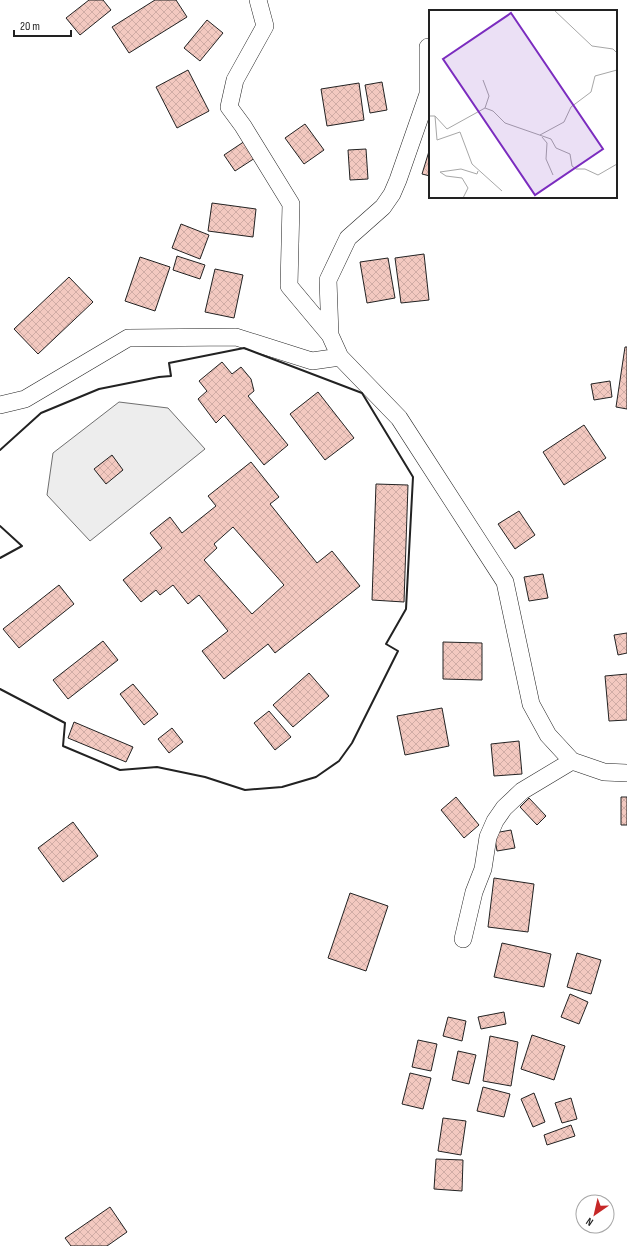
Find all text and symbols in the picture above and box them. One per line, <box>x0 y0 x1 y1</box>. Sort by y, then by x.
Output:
inset map <box>429 10 617 198</box>
scale bar <box>14 12 71 38</box>
text: 20 m <box>20 19 40 34</box>
north arrow <box>575 1194 615 1234</box>
text: N <box>584 1215 596 1229</box>

